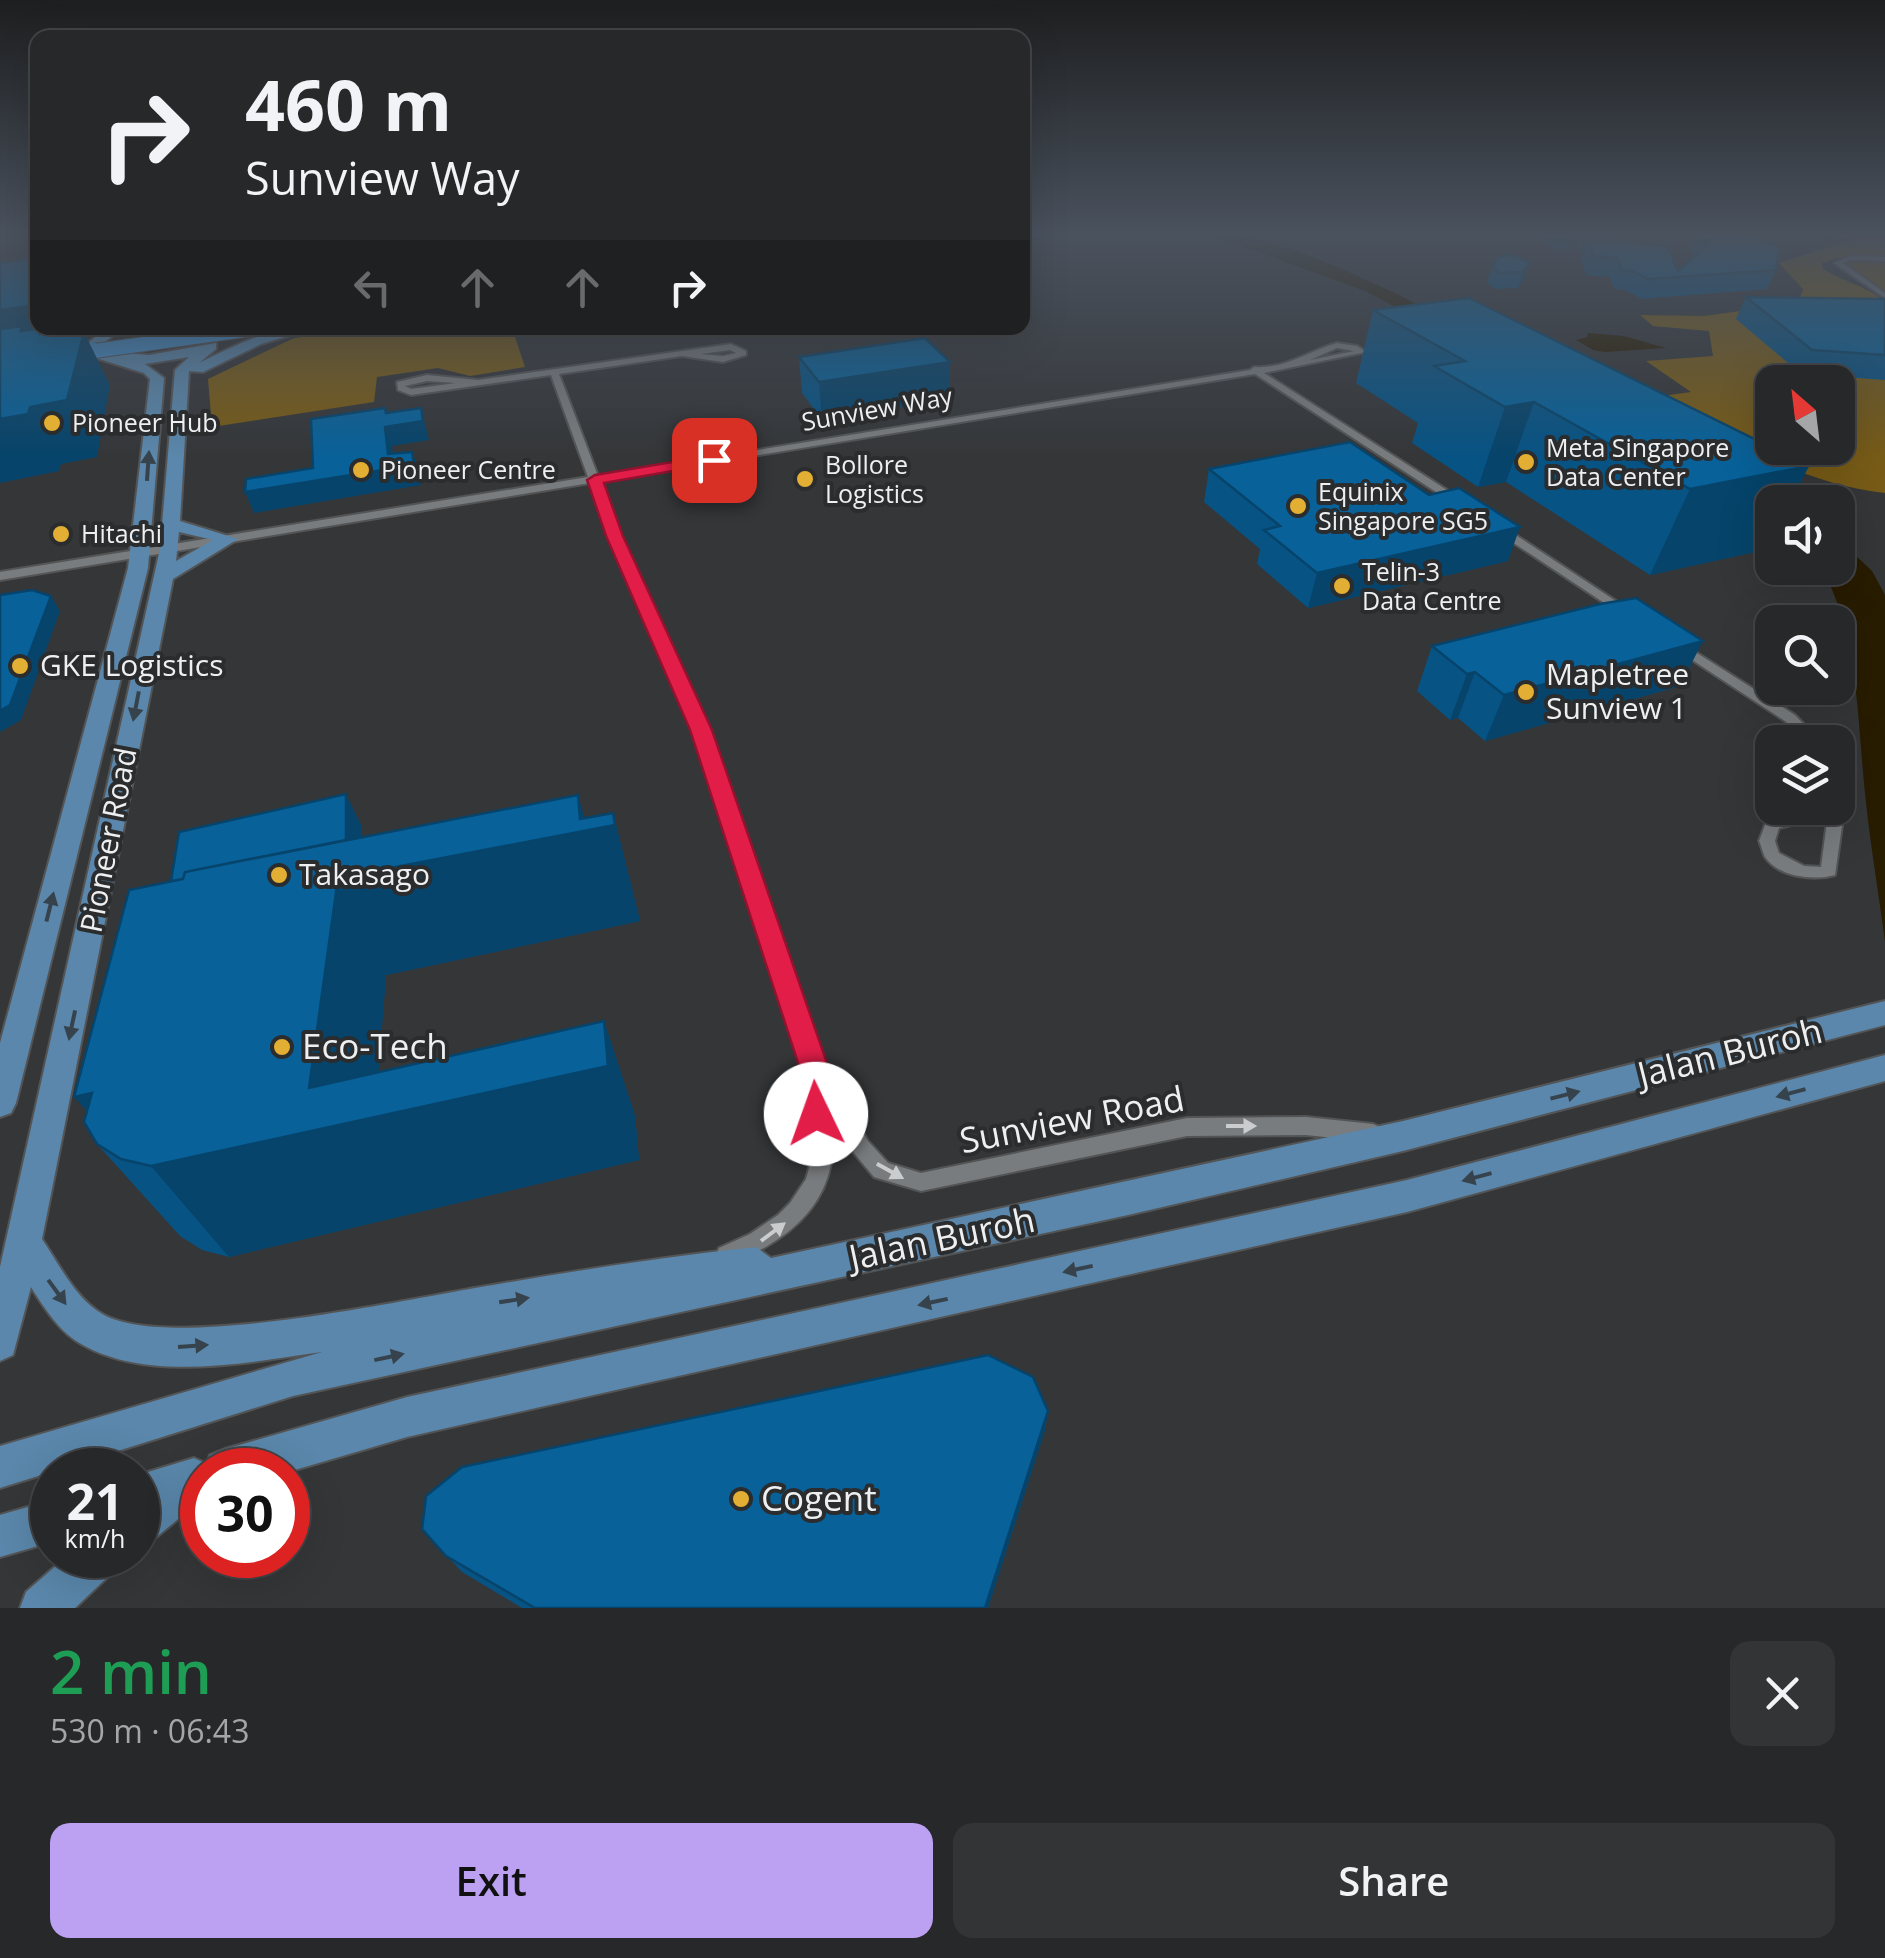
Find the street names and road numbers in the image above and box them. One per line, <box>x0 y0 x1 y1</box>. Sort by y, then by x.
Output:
street label: Sunview Way <box>799 378 955 438</box>
street label: Pioneer Road <box>70 744 146 936</box>
street label: Jalan Buroh <box>1630 1006 1827 1098</box>
street label: Sunview Road <box>955 1074 1188 1163</box>
street label: Jalan Buroh <box>842 1195 1039 1281</box>

